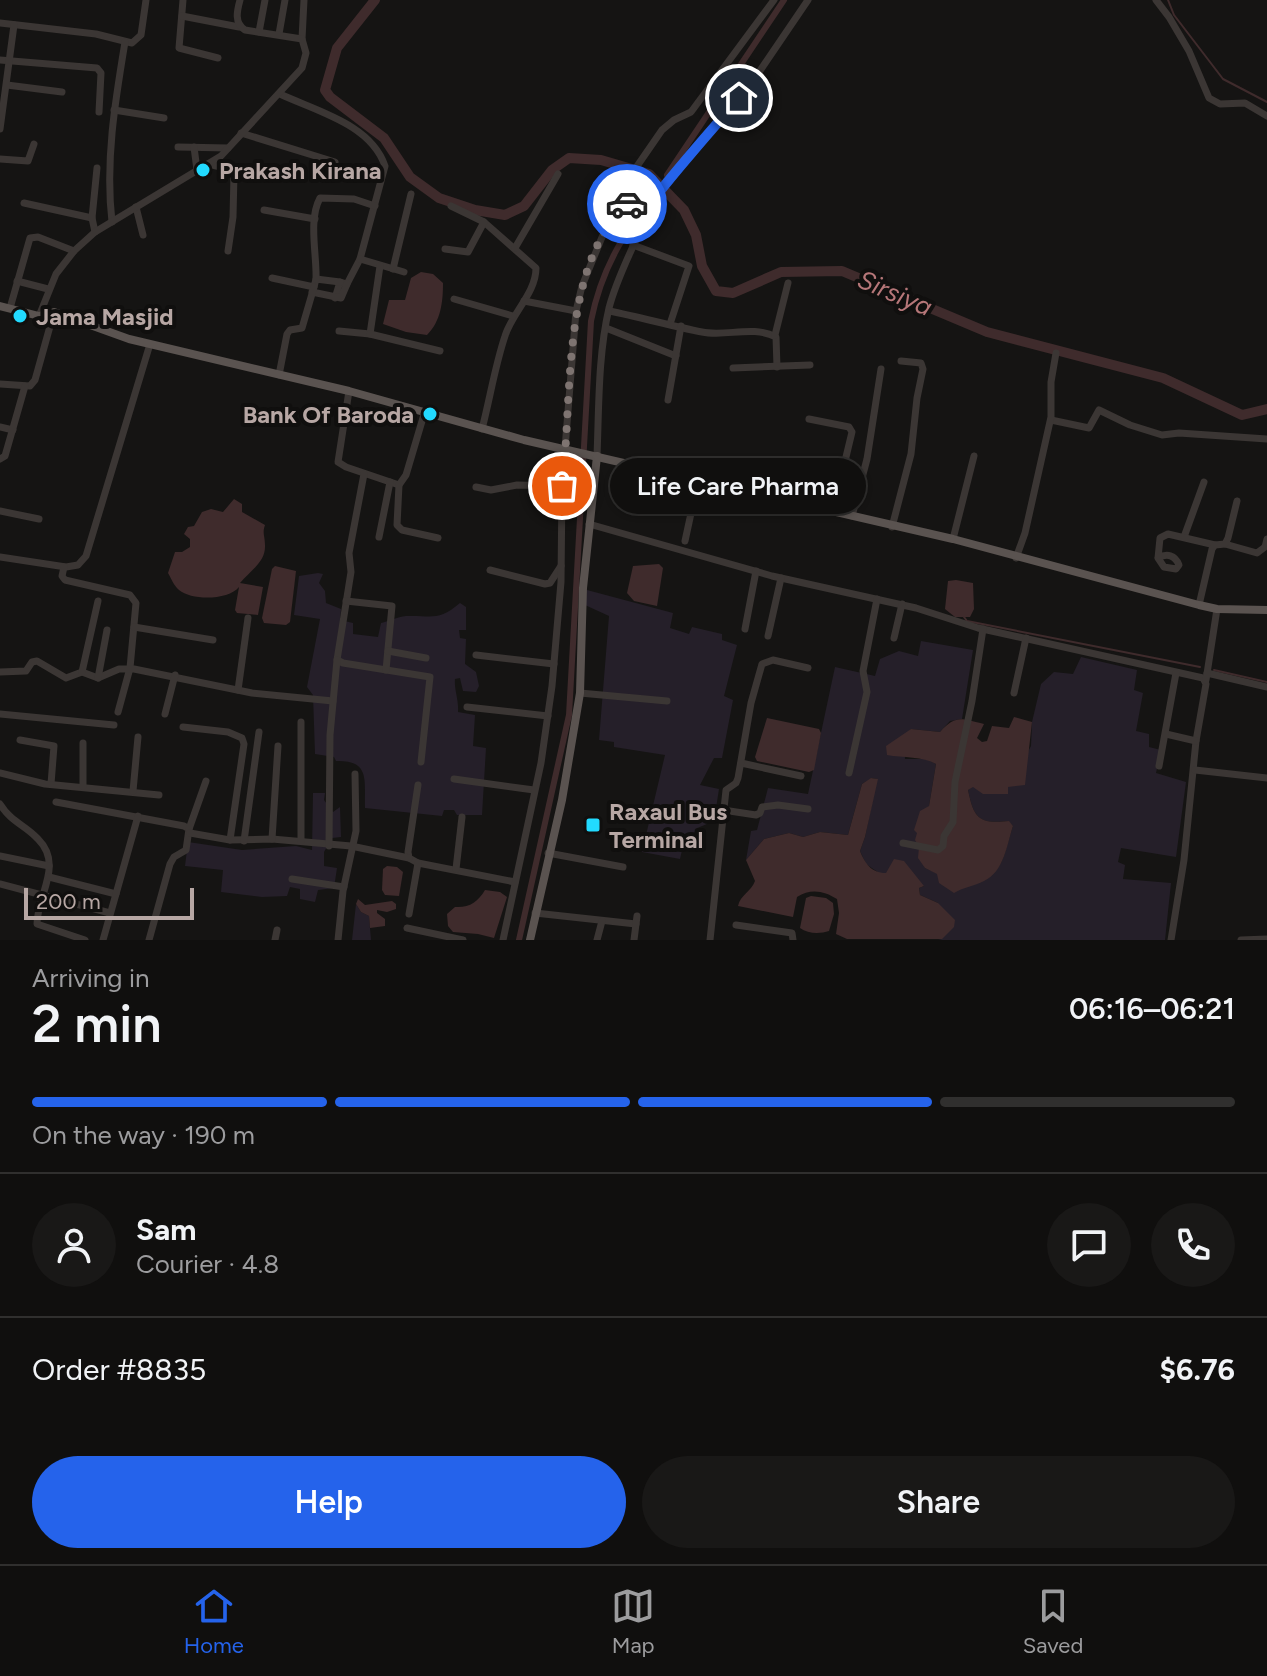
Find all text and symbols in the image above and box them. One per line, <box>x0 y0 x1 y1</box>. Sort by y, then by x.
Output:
pin <box>705 64 773 132</box>
icon: home <box>717 76 761 120</box>
place label: Prakash Kirana <box>219 156 382 185</box>
marker: Prakash Kirana <box>194 161 212 179</box>
courier <box>587 164 667 244</box>
icon: car <box>605 182 649 226</box>
water label: Sirsiya <box>853 263 937 323</box>
place label: Jama Masjid <box>36 302 174 331</box>
marker: Jama Masjid <box>11 307 29 325</box>
place label: Bank Of Baroda <box>243 400 414 429</box>
marker: Bank Of Baroda <box>421 405 439 423</box>
pin <box>528 452 596 520</box>
callout: Life Care Pharma <box>610 458 866 514</box>
icon: bag <box>540 464 584 508</box>
text: Life Care Pharma <box>637 470 839 502</box>
place label: Raxaul Bus Terminal <box>609 797 727 854</box>
marker: Raxaul Bus Terminal <box>584 816 602 834</box>
scale bar <box>24 884 194 920</box>
text: 200 m <box>36 888 101 915</box>
text: Arriving in <box>32 962 150 994</box>
text: 06:16–06:21 <box>1069 990 1235 1027</box>
text: 2 min <box>32 993 161 1055</box>
text: On the way · 190 m <box>32 1119 255 1151</box>
button: person <box>32 1203 116 1287</box>
button: chat <box>1047 1203 1131 1287</box>
button: phone <box>1151 1203 1235 1287</box>
text: Sam <box>136 1211 196 1248</box>
text: Courier · 4.8 <box>136 1248 279 1280</box>
text: Order #8835 <box>32 1351 206 1388</box>
text: $6.76 <box>1159 1351 1235 1388</box>
button: Help <box>32 1456 626 1548</box>
button: Share <box>642 1456 1235 1548</box>
tab: Home <box>184 1584 244 1659</box>
tab: Map <box>611 1584 655 1659</box>
tab: Saved <box>1023 1584 1083 1659</box>

